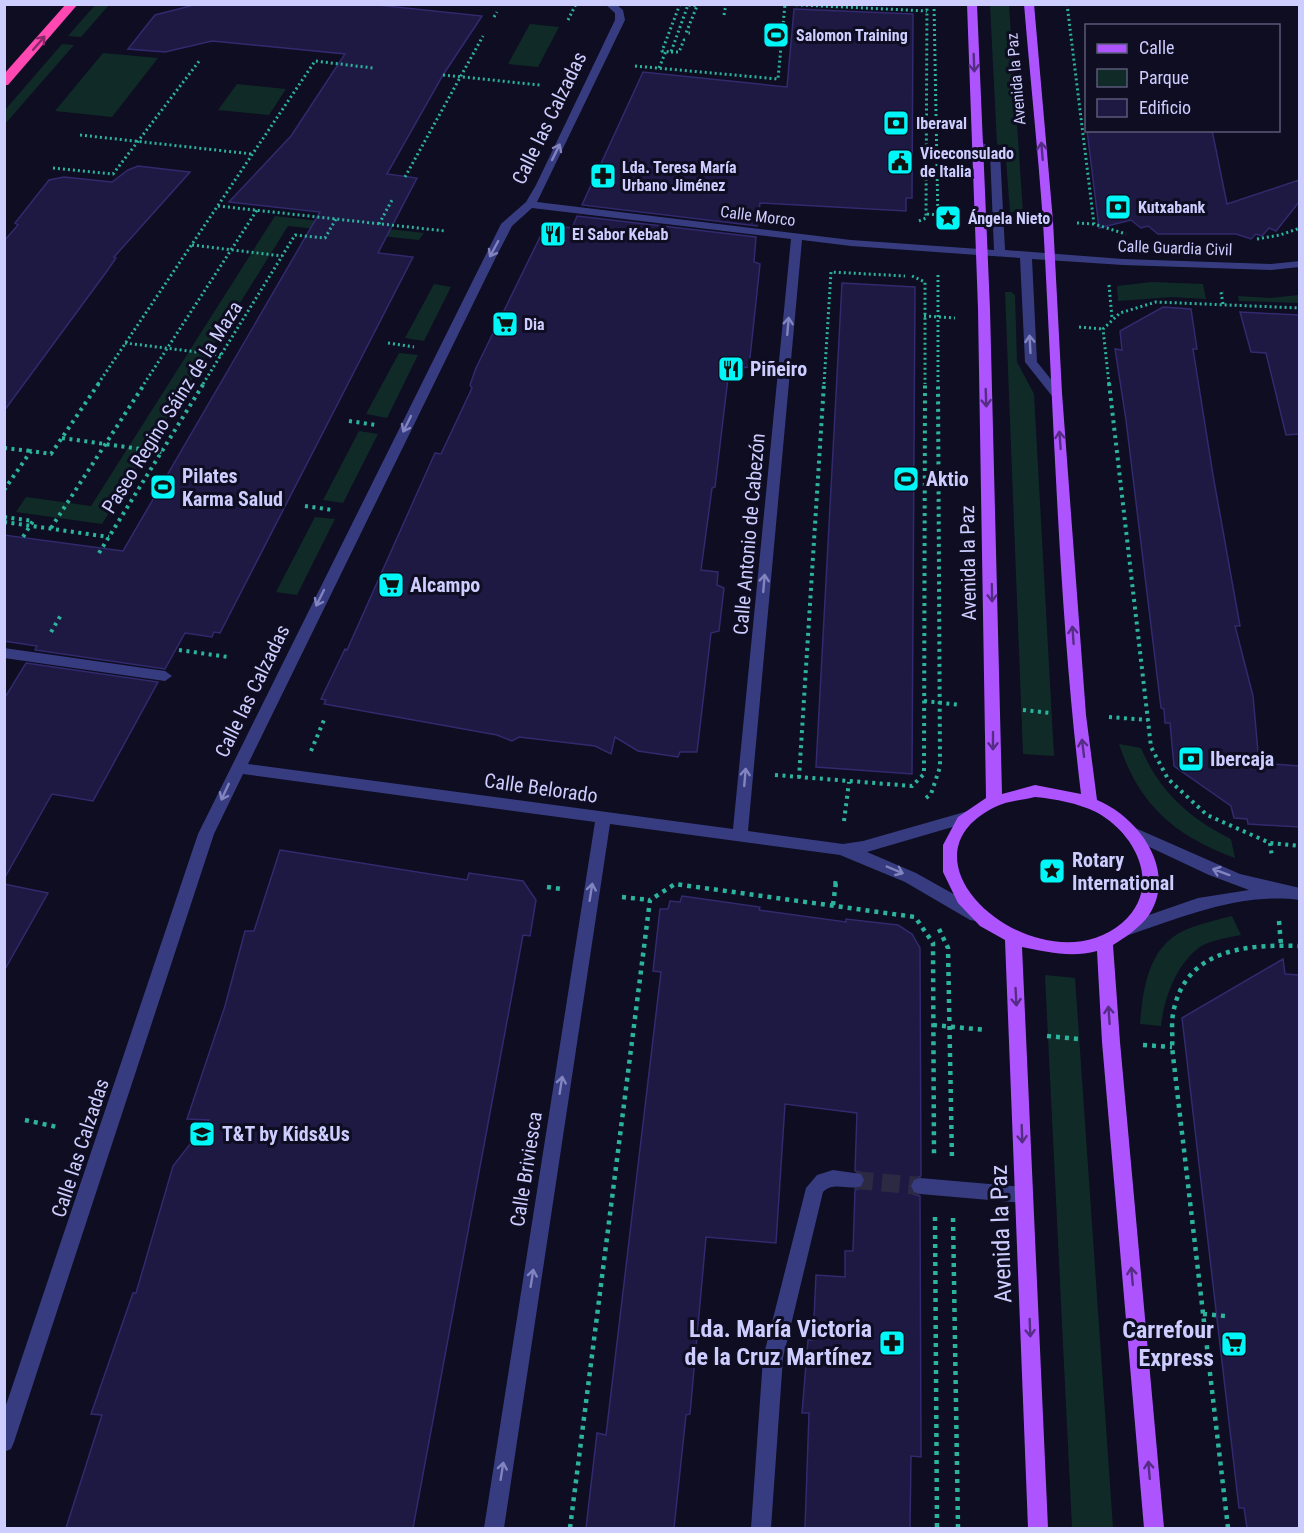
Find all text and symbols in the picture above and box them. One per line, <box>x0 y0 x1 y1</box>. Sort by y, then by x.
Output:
sports icon: Salomon Training <box>761 20 791 50</box>
legend <box>1085 24 1280 132</box>
place label: Salomon Training <box>796 26 908 45</box>
street label: Avenida la Paz <box>1003 32 1029 126</box>
one-way arrow <box>32 36 46 51</box>
text: Calle <box>1139 37 1175 58</box>
street label: Calle las Calzadas <box>507 48 591 188</box>
one-way arrow <box>968 52 979 72</box>
text: Parque <box>1139 67 1189 88</box>
text: Edificio <box>1139 97 1191 118</box>
bank icon: Iberaval <box>881 108 911 138</box>
place label: Iberaval <box>916 114 967 133</box>
one-way arrow <box>1036 142 1047 162</box>
one-way arrow <box>551 144 563 162</box>
place label: Viceconsulado de Italia <box>920 144 1014 181</box>
public building icon: Viceconsulado de Italia <box>885 147 915 177</box>
place label: Lda. Teresa María Urbano Jiménez <box>622 158 737 195</box>
pharmacy icon: Lda. Teresa María Urbano Jiménez <box>588 161 618 191</box>
bank icon: Kutxabank <box>1103 192 1133 222</box>
place label: Kutxabank <box>1138 198 1206 217</box>
street label: Calle Morco <box>719 202 797 230</box>
place icon: Ángela Nieto <box>933 203 963 233</box>
place label: Ángela Nieto <box>968 209 1050 228</box>
restaurant icon: El Sabor Kebab <box>538 219 568 249</box>
place label: El Sabor Kebab <box>572 225 668 244</box>
street label: Calle Guardia Civil <box>1117 237 1233 259</box>
one-way arrow <box>488 240 499 258</box>
street label: Paseo Regino Sáinz de la Maza <box>97 296 247 518</box>
supermarket icon: Dia <box>490 309 520 339</box>
place label: Dia <box>524 315 545 334</box>
one-way arrow <box>783 317 794 336</box>
one-way arrow <box>1025 334 1036 354</box>
restaurant icon: Piñeiro <box>716 354 746 384</box>
place label: Piñeiro <box>750 357 807 381</box>
one-way arrow <box>980 387 992 407</box>
one-way arrow <box>401 414 413 432</box>
one-way arrow <box>1054 431 1065 451</box>
street label: Calle Antonio de Cabezón <box>728 432 770 636</box>
place label: Pilates Karma Salud <box>182 464 283 511</box>
sports icon: Aktio <box>891 464 921 494</box>
place label: Aktio <box>926 467 969 491</box>
sports icon: Pilates Karma Salud <box>148 472 178 502</box>
street label: Avenida la Paz <box>955 505 981 621</box>
supermarket icon: Alcampo <box>376 570 406 600</box>
place label: Alcampo <box>410 573 480 597</box>
one-way arrow <box>759 573 770 593</box>
one-way arrow <box>986 582 997 602</box>
one-way arrow <box>314 589 326 607</box>
street label: Calle las Calzadas <box>210 621 294 761</box>
one-way arrow <box>1068 625 1079 645</box>
one-way arrow <box>987 730 999 750</box>
one-way arrow <box>1078 739 1089 758</box>
bank icon: Ibercaja <box>1176 744 1206 774</box>
place label: Ibercaja <box>1210 747 1274 771</box>
street label: Calle Belorado <box>483 768 599 808</box>
one-way arrow <box>740 768 751 787</box>
one-way arrow <box>219 783 231 801</box>
place label: Rotary International <box>1072 848 1174 895</box>
place icon: Rotary International <box>1037 856 1067 886</box>
one-way arrow <box>885 864 903 876</box>
one-way arrow <box>1212 866 1231 877</box>
one-way arrow <box>585 883 596 903</box>
one-way arrow <box>1011 986 1022 1006</box>
one-way arrow <box>1103 1006 1114 1026</box>
street label: Calle las Calzadas <box>46 1076 114 1220</box>
one-way arrow <box>556 1076 567 1096</box>
street label: Calle Briviesca <box>505 1110 547 1228</box>
school or university icon: T&T by Kids&Us <box>187 1119 217 1149</box>
place label: T&T by Kids&Us <box>222 1122 350 1146</box>
one-way arrow <box>1016 1123 1027 1143</box>
street label: Avenida la Paz <box>985 1164 1017 1304</box>
one-way arrow <box>1126 1267 1137 1286</box>
one-way arrow <box>526 1269 537 1288</box>
place label: Lda. María Victoria de la Cruz Martínez <box>685 1315 872 1371</box>
place label: Carrefour Express <box>1122 1316 1214 1372</box>
one-way arrow <box>1024 1318 1036 1338</box>
pharmacy icon: Lda. María Victoria de la Cruz Martínez <box>877 1328 907 1358</box>
supermarket icon: Carrefour Express <box>1219 1329 1249 1359</box>
one-way arrow <box>497 1461 508 1481</box>
one-way arrow <box>1143 1461 1154 1481</box>

